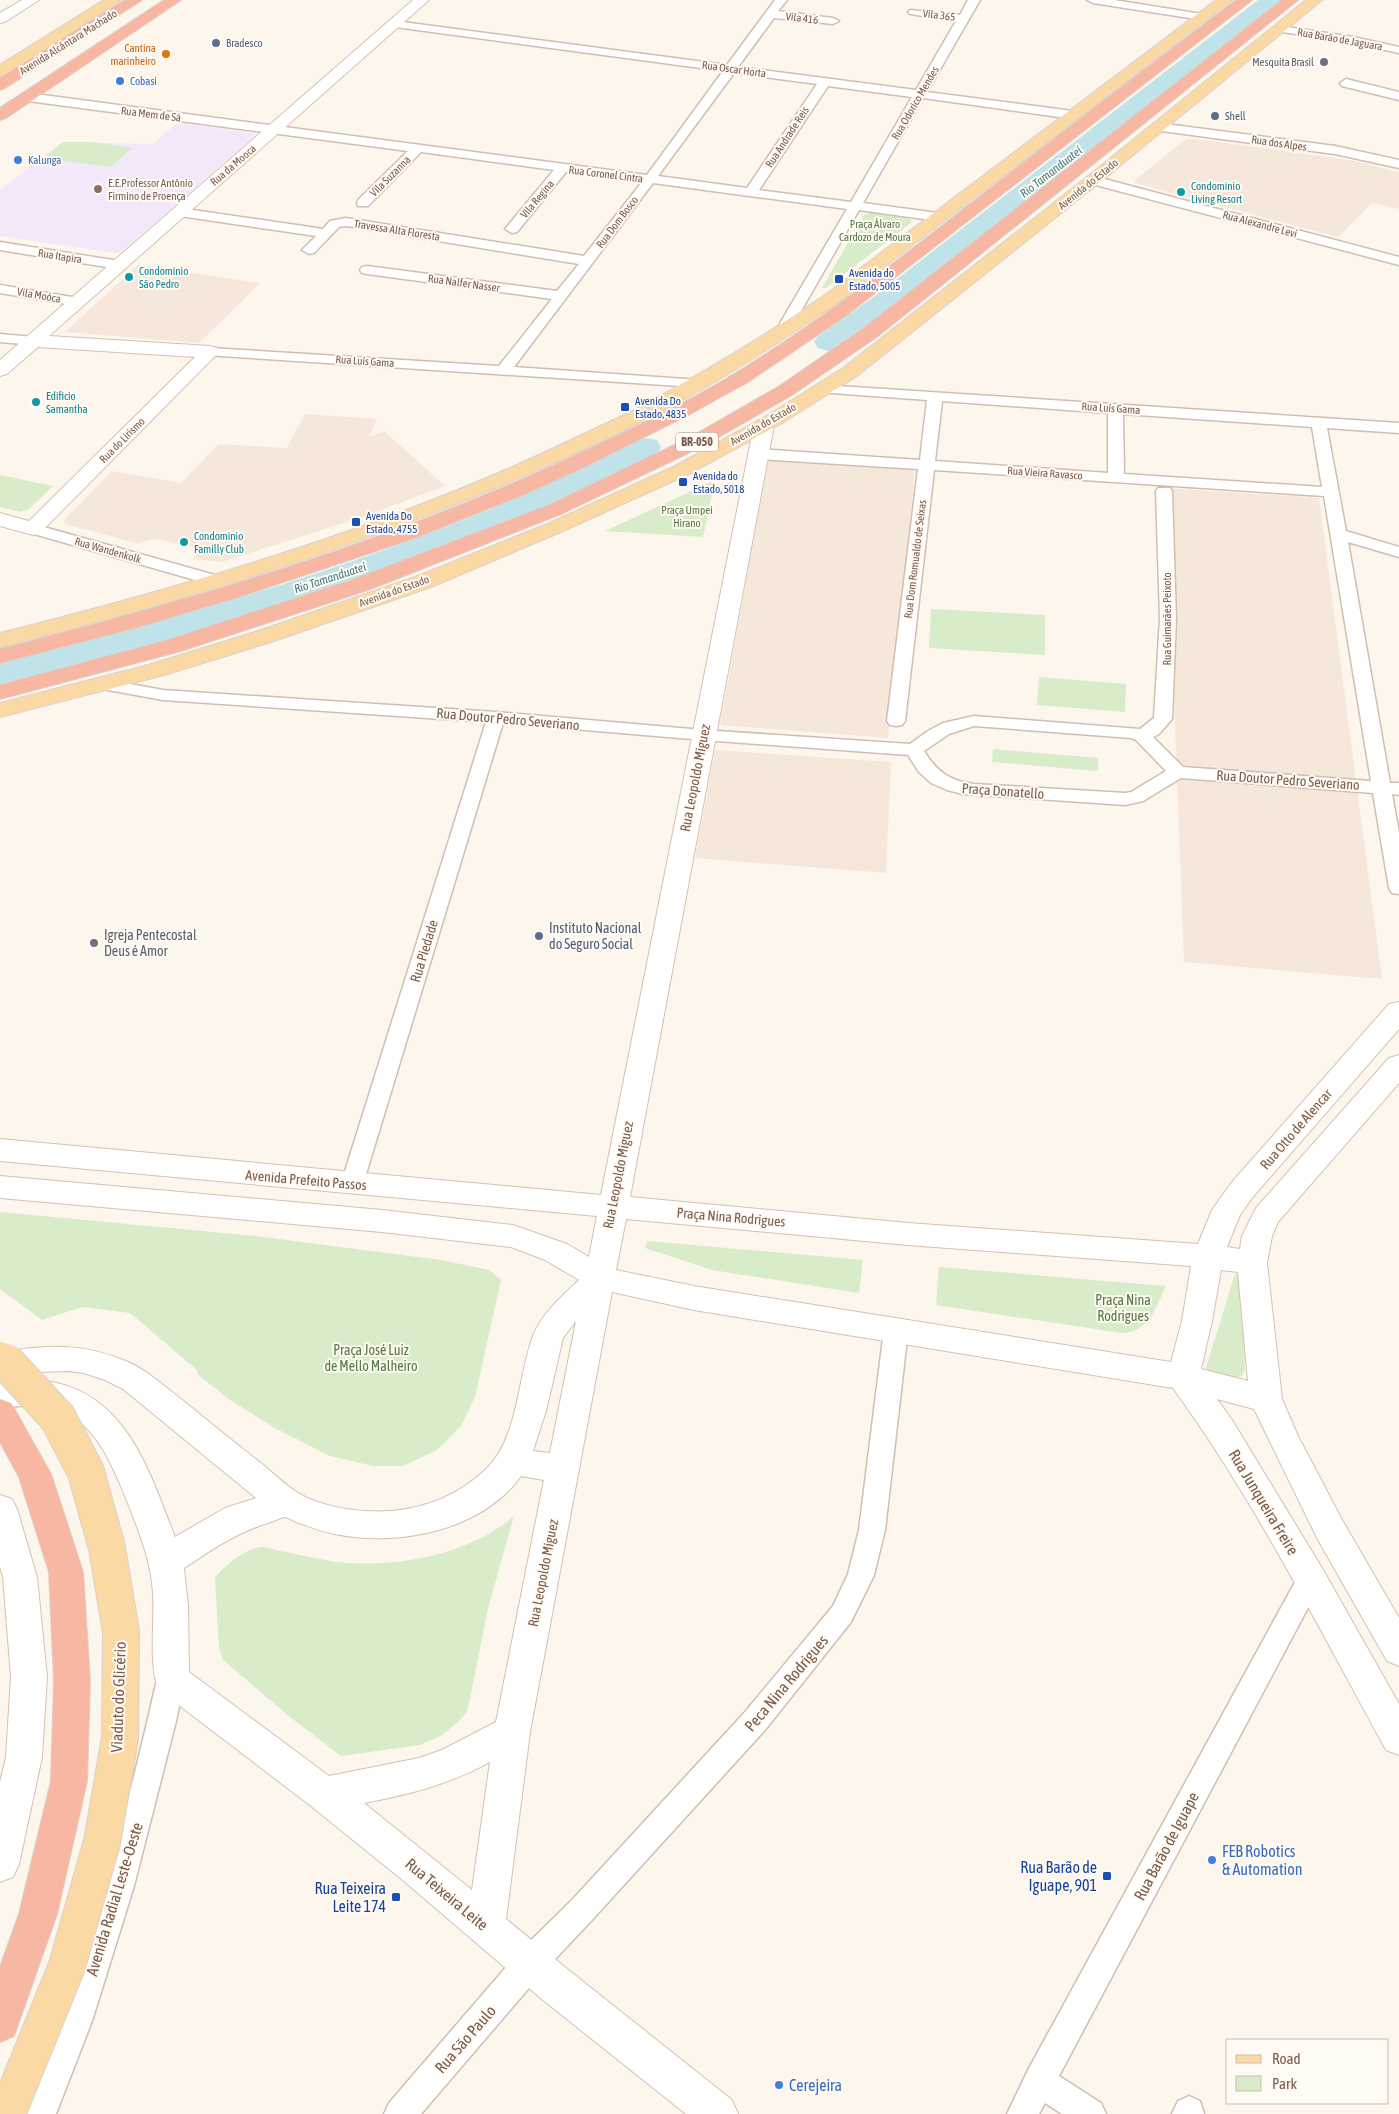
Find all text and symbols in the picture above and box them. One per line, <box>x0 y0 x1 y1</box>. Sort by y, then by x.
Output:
street label: Avenida Alcântara Machado <box>17 7 119 77</box>
street label: Vila 365 <box>922 7 956 23</box>
street label: Vila 416 <box>785 10 819 26</box>
street label: Rua Barão de Jaguara <box>1296 26 1384 52</box>
marker: Bradesco <box>210 37 222 49</box>
place label: Bradesco <box>226 37 263 49</box>
place label: Cantina marinheiro <box>111 42 156 67</box>
marker: Cantina marinheiro <box>160 48 172 60</box>
place label: Mesquita Brasil <box>1252 56 1314 68</box>
marker: Mesquita Brasil <box>1318 56 1330 68</box>
street label: Rua Oscar Horta <box>701 59 767 79</box>
street label: Rua Odorico Mendes <box>889 64 941 142</box>
marker: Cobasi <box>114 75 126 87</box>
place label: Cobasi <box>130 75 157 87</box>
street label: Rua Mem de Sá <box>120 104 182 124</box>
street label: Rua Andrade Reis <box>763 104 811 170</box>
marker: Shell <box>1209 110 1221 122</box>
place label: Shell <box>1225 110 1246 122</box>
street label: Rua dos Alpes <box>1251 133 1307 153</box>
street label: Rua da Mooca <box>208 142 258 188</box>
water label: Rio Tamanduateí <box>1017 143 1085 201</box>
street label: Vila Suzanna <box>367 153 413 199</box>
marker: Kalunga <box>12 154 24 166</box>
place label: Kalunga <box>28 154 61 166</box>
street label: Avenida do Estado <box>1056 156 1120 212</box>
street label: Rua Coronel Cintra <box>568 163 644 185</box>
place label: E.E.Professor Antônio Firmino de Proença <box>108 177 193 202</box>
street label: Vila Regina <box>518 178 556 220</box>
place label: Condomínio Living Resort <box>1191 180 1242 205</box>
marker: E.E.Professor Antônio Firmino de Proença <box>92 183 104 195</box>
marker: Condomínio Living Resort <box>1175 186 1187 198</box>
street label: Rua Dom Bosco <box>594 194 640 250</box>
street label: Rua Alexandre Levi <box>1221 208 1299 240</box>
street label: Travessa Alta Floresta <box>353 217 441 243</box>
park label: Praça Álvaro Cardozo de Moura <box>839 218 911 243</box>
street label: Rua Itapira <box>37 247 83 265</box>
place label: Condomínio São Pedro <box>139 265 188 290</box>
place label: Avenida do Estado, 5005 <box>849 267 900 292</box>
marker: Condomínio São Pedro <box>123 271 135 283</box>
street label: Rua Nalfer Nasser <box>427 272 501 294</box>
marker: Avenida do Estado, 5005 <box>833 273 845 285</box>
street label: Vila Moóca <box>16 285 62 305</box>
street label: Rua Luís Gama <box>335 353 395 369</box>
place label: Edificio Samantha <box>46 390 88 415</box>
place label: Avenida Do Estado, 4835 <box>635 395 686 420</box>
marker: Edificio Samantha <box>30 396 42 408</box>
street label: Avenida do Estado <box>728 400 798 448</box>
street label: Rua Luís Gama <box>1081 400 1141 416</box>
marker: Avenida Do Estado, 4835 <box>619 401 631 413</box>
street label: Rua do Lirismo <box>97 415 147 465</box>
road number: BR-050 <box>676 432 718 452</box>
street label: Rua Vieira Ravasco <box>1007 464 1083 482</box>
place label: Avenida do Estado, 5018 <box>693 470 744 495</box>
marker: Avenida do Estado, 5018 <box>677 476 689 488</box>
street label: Rua Dom Romualdo de Seixas <box>902 499 928 619</box>
park label: Praça Umpei Hirano <box>661 504 713 529</box>
place label: Avenida Do Estado, 4755 <box>366 510 417 535</box>
marker: Avenida Do Estado, 4755 <box>350 516 362 528</box>
place label: Condomínio Familly Club <box>194 530 244 555</box>
street label: Rua Wandenkolk <box>73 535 143 565</box>
marker: Condomínio Familly Club <box>178 536 190 548</box>
water label: Rio Tamanduateí <box>292 560 368 596</box>
street label: Rua Guimarães Peixoto <box>1161 572 1173 666</box>
street label: Avenida do Estado <box>357 573 431 609</box>
street label: Rua Doutor Pedro Severiano <box>436 705 580 733</box>
street label: Rua Leopoldo Miguez <box>677 723 713 833</box>
street label: Rua Doutor Pedro Severiano <box>1216 767 1360 793</box>
street label: Praça Donatello <box>961 780 1045 802</box>
street label: Rua Piedade <box>407 918 441 984</box>
place label: Instituto Nacional do Seguro Social <box>549 920 642 952</box>
place label: Igreja Pentecostal Deus é Amor <box>104 927 197 959</box>
marker: Instituto Nacional do Seguro Social <box>533 930 545 942</box>
marker: Igreja Pentecostal Deus é Amor <box>88 937 100 949</box>
street label: Rua Otto de Alencar <box>1257 1085 1336 1172</box>
street label: Rua Leopoldo Miguez <box>600 1120 636 1230</box>
street label: Avenida Prefeito Passos <box>245 1167 367 1193</box>
street label: Praça Nina Rodrigues <box>676 1204 786 1230</box>
park label: Praça Nina Rodrigues <box>1095 1292 1151 1324</box>
park label: Praça José Luiz de Mello Malheiro <box>324 1342 418 1374</box>
street label: Rua Junqueira Freire <box>1225 1446 1303 1559</box>
street label: Rua Leopoldo Miguez <box>525 1518 561 1628</box>
street label: Peca Nina Rodrigues <box>741 1631 832 1735</box>
street label: Viaduto do Glicério <box>107 1641 129 1753</box>
street label: Rua Barão de Iguape <box>1130 1789 1203 1904</box>
street label: Avenida Radial Leste-Oeste <box>82 1820 146 1978</box>
place label: FEB Robotics & Automation <box>1222 1842 1303 1878</box>
street label: Rua Teixeira Leite <box>402 1854 492 1934</box>
marker: FEB Robotics & Automation <box>1206 1854 1218 1866</box>
place label: Rua Barão de Iguape, 901 <box>1020 1858 1097 1895</box>
marker: Rua Barão de Iguape, 901 <box>1101 1870 1113 1882</box>
place label: Rua Teixeira Leite 174 <box>315 1879 386 1915</box>
marker: Rua Teixeira Leite 174 <box>390 1891 402 1903</box>
street label: Rua São Paulo <box>431 2002 499 2076</box>
legend <box>1226 2039 1389 2104</box>
text: Road <box>1272 2050 1301 2067</box>
text: Park <box>1272 2075 1297 2092</box>
place label: Cerejeira <box>789 2076 842 2095</box>
marker: Cerejeira <box>773 2079 785 2091</box>

